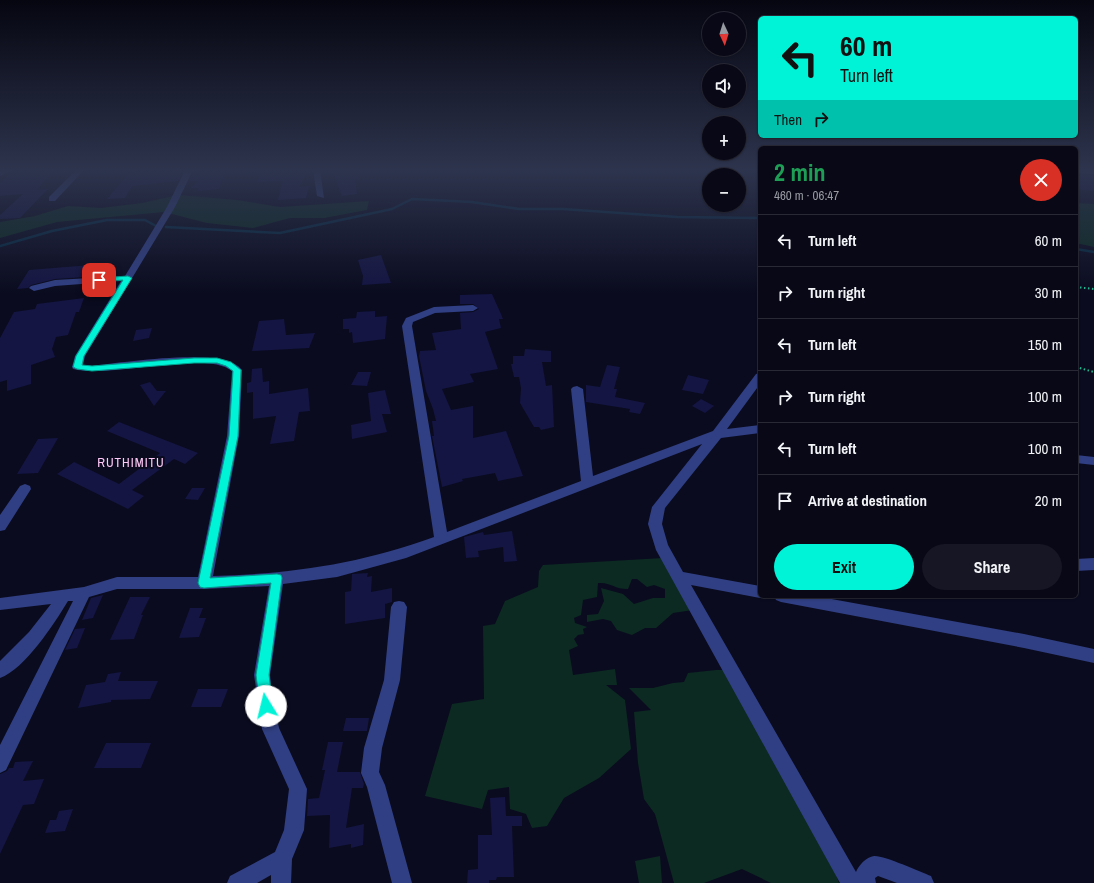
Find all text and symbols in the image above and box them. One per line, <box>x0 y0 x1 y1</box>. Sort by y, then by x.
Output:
north arrow <box>702 12 746 56</box>
map controls <box>702 12 746 212</box>
text: 60 m <box>840 27 892 65</box>
icon: left <box>774 32 826 84</box>
text: Turn left <box>840 63 893 88</box>
button: sound <box>702 64 746 108</box>
icon: right <box>810 108 832 130</box>
text: Then <box>774 109 802 130</box>
button: + <box>702 116 746 160</box>
text: 2 min <box>774 156 825 188</box>
button: close <box>1020 159 1062 201</box>
button: − <box>702 168 746 212</box>
text: 460 m · 06:47 <box>774 187 839 204</box>
icon: left <box>774 230 796 252</box>
text: Turn left <box>808 230 856 251</box>
text: 60 m <box>1035 230 1062 251</box>
pin <box>82 263 116 297</box>
icon: arrive <box>88 269 110 291</box>
icon: right <box>774 282 796 304</box>
text: Turn right <box>808 282 865 303</box>
text: 30 m <box>1035 282 1062 303</box>
icon: left <box>774 334 796 356</box>
text: Turn left <box>808 334 856 355</box>
text: 150 m <box>1028 334 1062 355</box>
icon: right <box>774 386 796 408</box>
text: Turn right <box>808 386 865 407</box>
text: 100 m <box>1028 386 1062 407</box>
icon: left <box>774 438 796 460</box>
text: Turn left <box>808 438 856 459</box>
text: 100 m <box>1028 438 1062 459</box>
district label: RUTHIMITU <box>97 454 165 471</box>
icon: arrive <box>774 490 796 512</box>
text: Arrive at destination <box>808 490 927 511</box>
text: 20 m <box>1035 490 1062 511</box>
button: Exit <box>774 544 914 590</box>
button: Share <box>922 544 1062 590</box>
position arrow <box>245 685 287 727</box>

